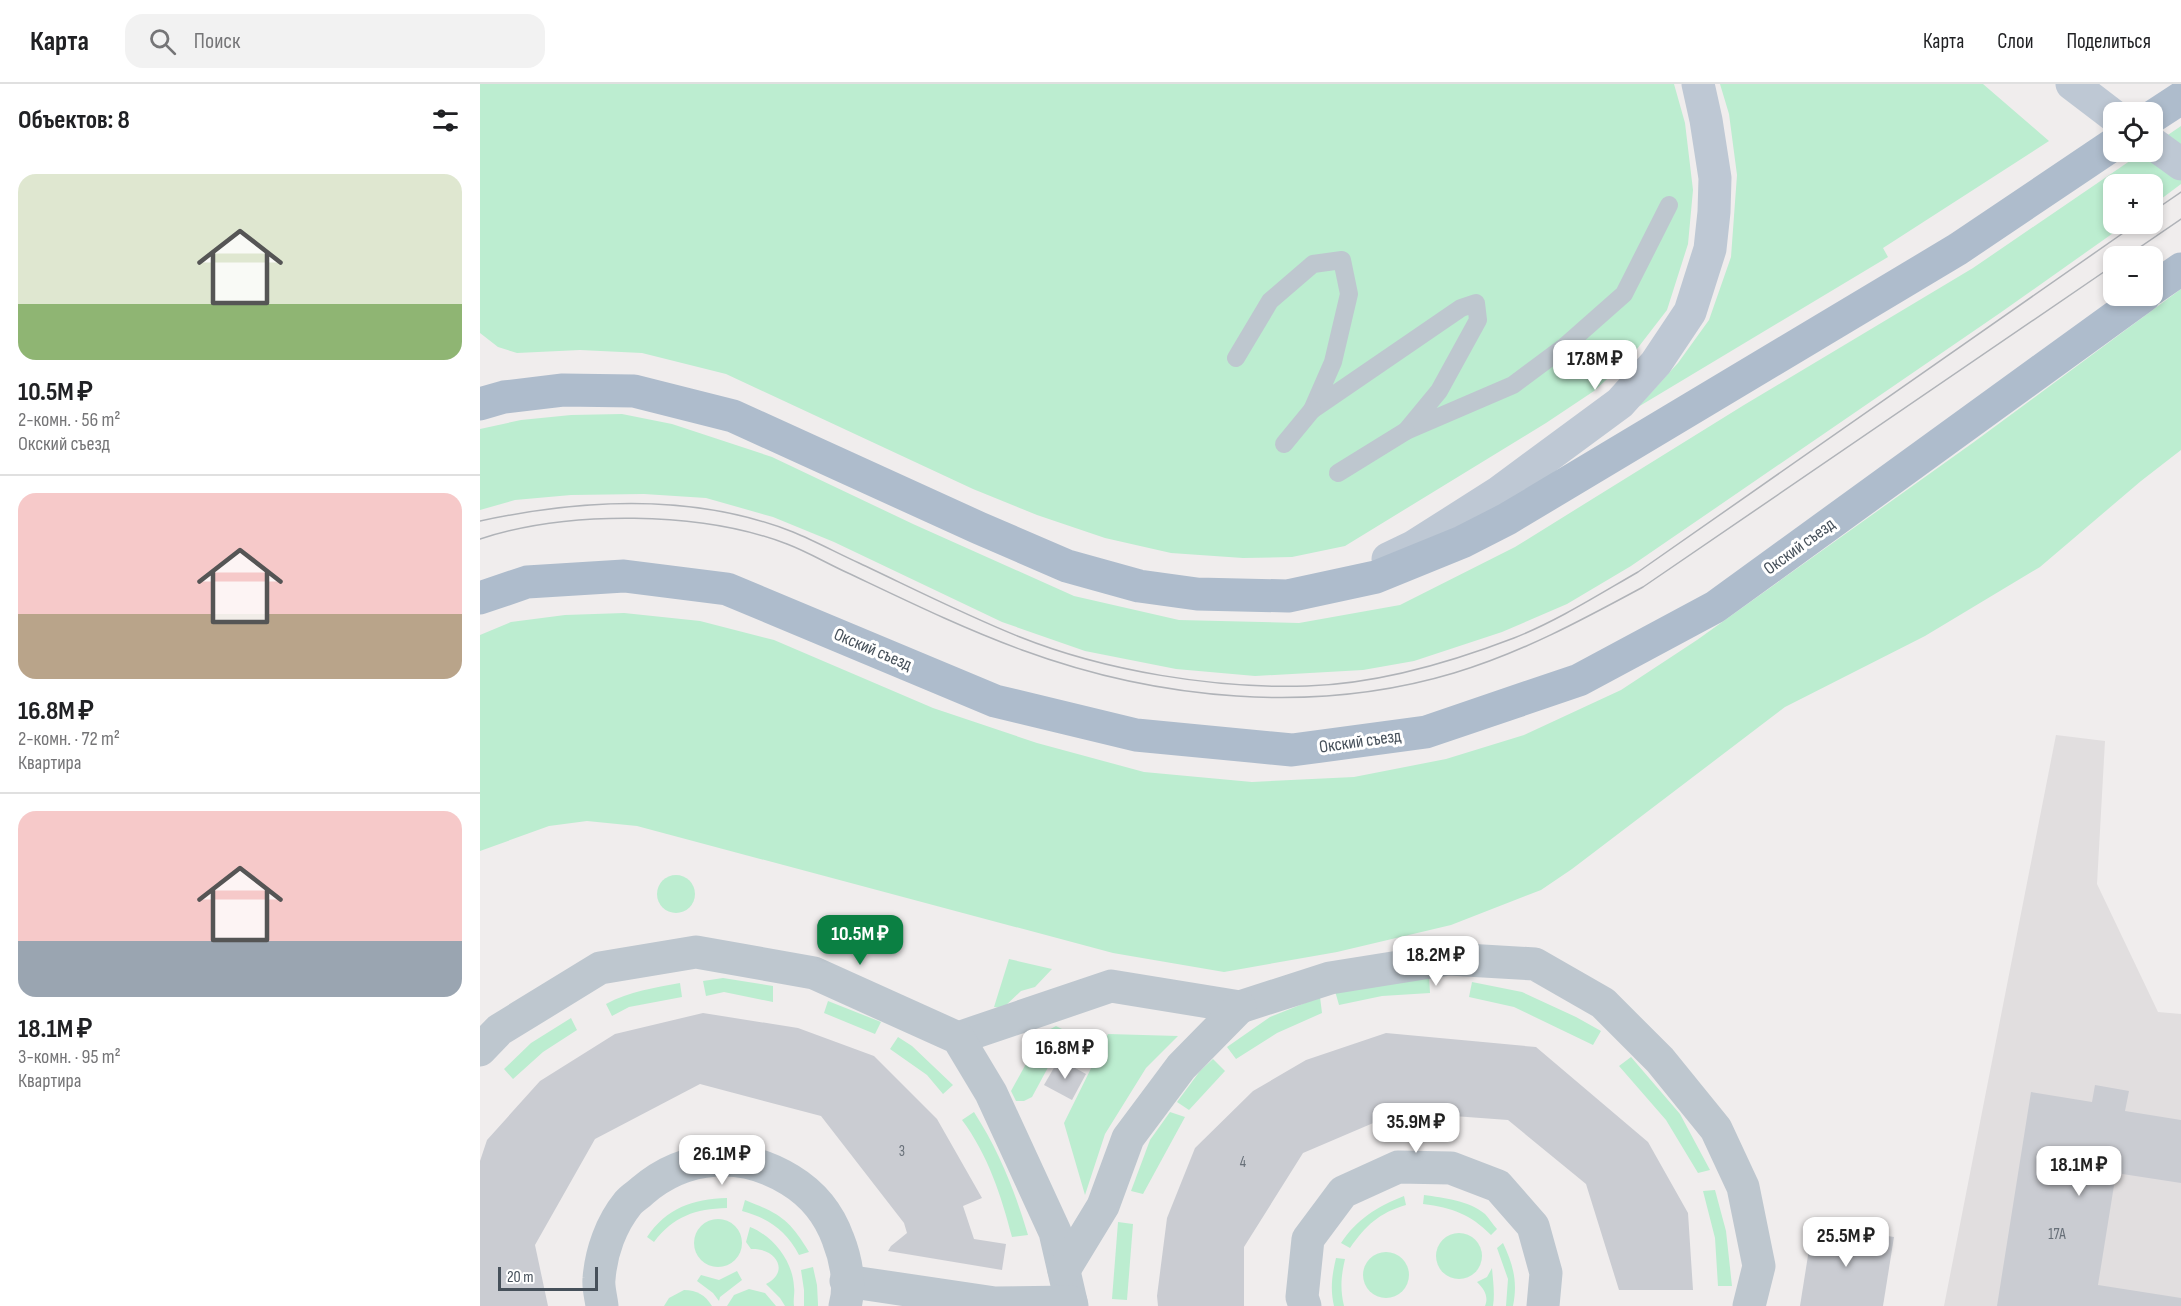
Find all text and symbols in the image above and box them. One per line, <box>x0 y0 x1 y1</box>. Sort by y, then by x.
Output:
search box <box>125 14 545 68</box>
text: Карта <box>30 25 89 58</box>
icon: search <box>146 25 179 58</box>
text: Поиск <box>194 28 240 55</box>
text: Карта <box>1923 29 1964 54</box>
text: Слои <box>1997 29 2033 54</box>
text: Поделиться <box>2066 29 2151 54</box>
map controls <box>2103 102 2163 306</box>
button: locate <box>2103 102 2163 162</box>
icon: filters <box>429 104 462 137</box>
text: Объектов: 8 <box>18 105 130 136</box>
button: + <box>2103 174 2163 234</box>
icon: home <box>186 213 294 321</box>
button: − <box>2103 246 2163 306</box>
pin: 17.8M ₽ <box>1540 340 1650 391</box>
text: 17.8M ₽ <box>1567 347 1623 371</box>
text: 10.5M ₽ <box>18 377 93 408</box>
text: 2-комн. · 56 m² <box>18 408 121 432</box>
text: Окский съезд <box>18 432 110 456</box>
street label: Окский съезд <box>1760 513 1839 579</box>
icon: home <box>186 532 294 640</box>
street label: Окский съезд <box>831 624 915 675</box>
text: 16.8M ₽ <box>18 696 94 727</box>
street label: Окский съезд <box>1318 725 1403 758</box>
text: 2-комн. · 72 m² <box>18 727 120 751</box>
text: Квартира <box>18 751 82 775</box>
icon: home <box>186 850 294 958</box>
pin: 10.5M ₽ <box>805 915 915 966</box>
text: 10.5M ₽ <box>831 922 889 946</box>
pin: 18.2M ₽ <box>1381 936 1491 987</box>
text: 18.2M ₽ <box>1407 943 1465 967</box>
text: 18.1M ₽ <box>18 1014 92 1045</box>
pin: 16.8M ₽ <box>1010 1029 1120 1080</box>
text: 16.8M ₽ <box>1036 1036 1094 1060</box>
text: 3-комн. · 95 m² <box>18 1045 121 1069</box>
text: Квартира <box>18 1069 82 1093</box>
pin: 35.9M ₽ <box>1361 1103 1471 1154</box>
text: 35.9M ₽ <box>1387 1110 1445 1134</box>
pin: 26.1M ₽ <box>667 1135 777 1186</box>
text: 26.1M ₽ <box>693 1142 751 1166</box>
house number: 3 <box>899 1142 905 1161</box>
pin: 18.1M ₽ <box>2024 1146 2134 1197</box>
house number: 4 <box>1240 1153 1246 1172</box>
text: 18.1M ₽ <box>2050 1153 2108 1177</box>
pin: 25.5M ₽ <box>1791 1217 1901 1268</box>
text: 25.5M ₽ <box>1817 1224 1875 1248</box>
house number: 17А <box>2048 1225 2066 1244</box>
scale bar <box>498 1264 598 1292</box>
text: 20 m <box>507 1268 534 1287</box>

